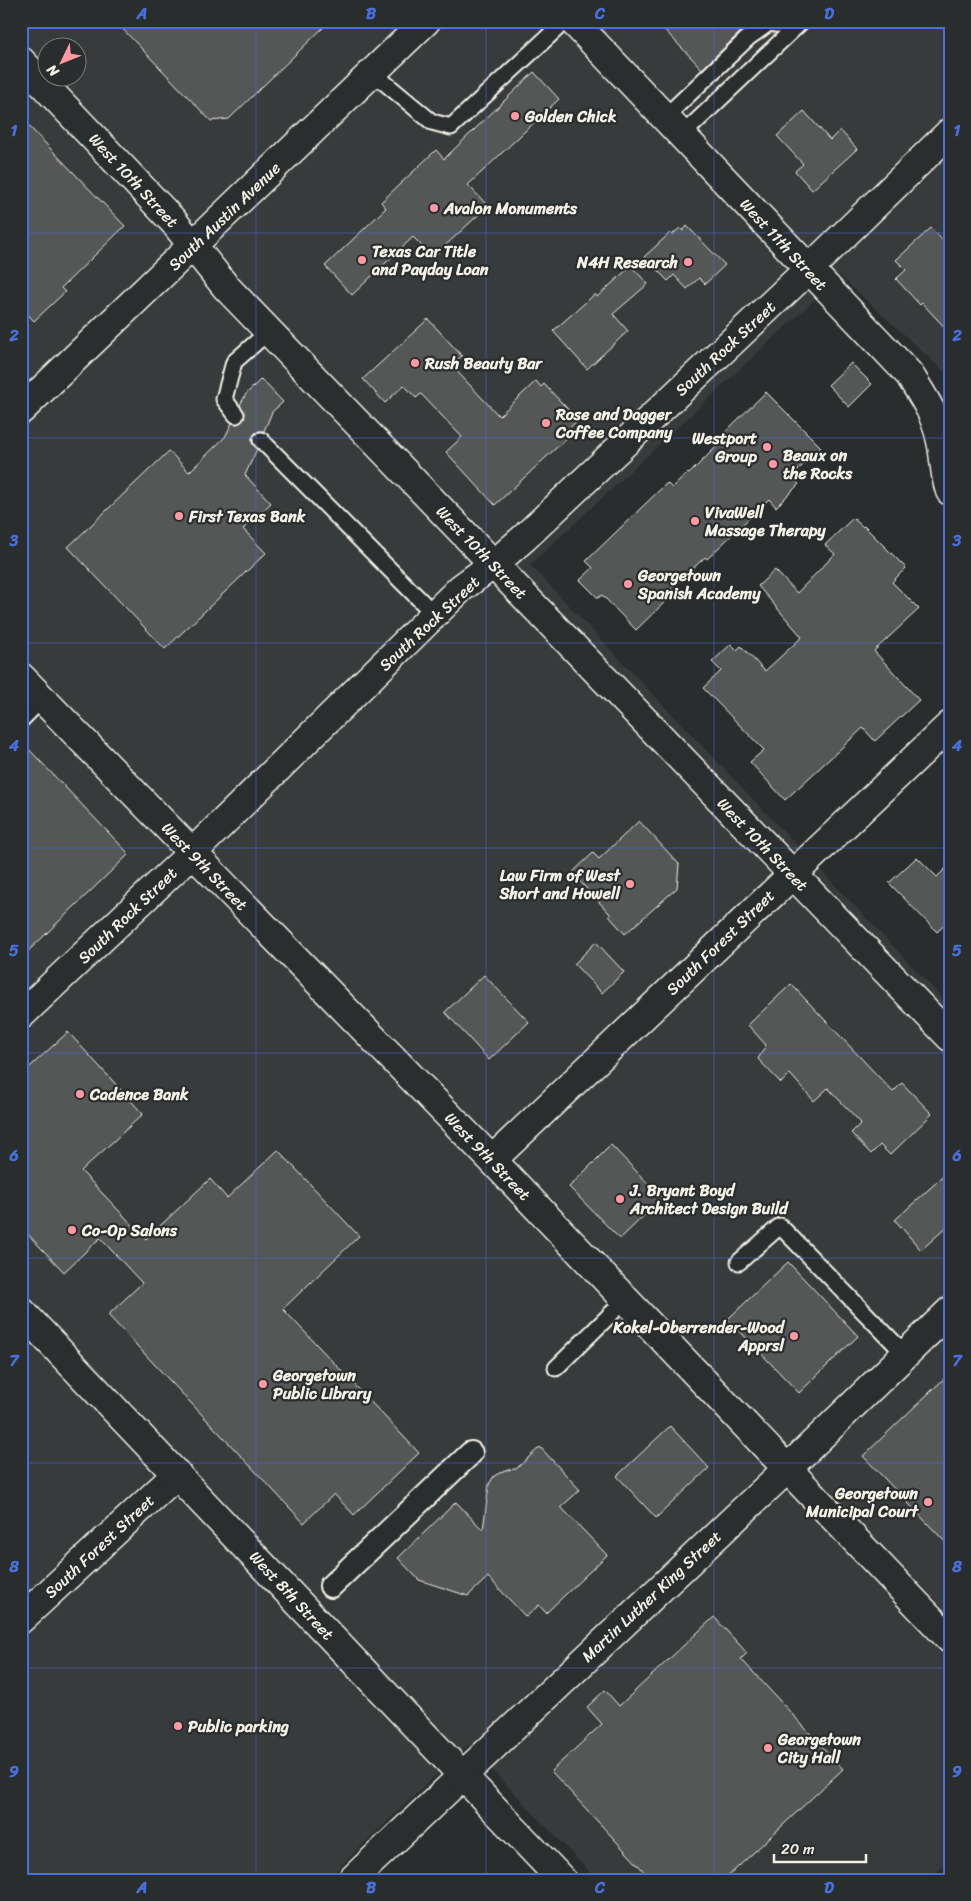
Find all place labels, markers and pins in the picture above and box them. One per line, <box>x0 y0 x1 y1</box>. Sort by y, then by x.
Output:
place label: Golden Chick <box>524 102 617 131</box>
marker: Golden Chick <box>509 110 521 122</box>
place label: Avalon Monuments <box>443 194 578 223</box>
marker: Avalon Monuments <box>428 202 440 214</box>
place label: Texas Car Title and Payday Loan <box>371 237 489 284</box>
place label: N4H Research <box>576 248 679 277</box>
marker: Texas Car Title and Payday Loan <box>356 254 368 266</box>
marker: N4H Research <box>682 256 694 268</box>
place label: Rush Beauty Bar <box>424 349 543 378</box>
marker: Rush Beauty Bar <box>409 357 421 369</box>
place label: Rose and Dagger Coffee Company <box>555 400 673 447</box>
marker: Rose and Dagger Coffee Company <box>540 417 552 429</box>
place label: Westport Group <box>692 424 758 471</box>
marker: Westport Group <box>761 441 773 453</box>
place label: Beaux on the Rocks <box>783 441 853 488</box>
marker: Beaux on the Rocks <box>767 458 779 470</box>
place label: VivaWell Massage Therapy <box>704 498 826 545</box>
place label: First Texas Bank <box>188 502 306 531</box>
marker: First Texas Bank <box>173 510 185 522</box>
marker: VivaWell Massage Therapy <box>689 515 701 527</box>
place label: Georgetown Spanish Academy <box>637 561 761 608</box>
marker: Georgetown Spanish Academy <box>622 578 634 590</box>
place label: Law Firm of West Short and Howell <box>498 861 622 908</box>
marker: Law Firm of West Short and Howell <box>624 878 636 890</box>
place label: Cadence Bank <box>89 1080 189 1109</box>
marker: Cadence Bank <box>74 1088 86 1100</box>
place label: J. Bryant Boyd Architect Design Build <box>629 1176 789 1223</box>
marker: J. Bryant Boyd Architect Design Build <box>614 1193 626 1205</box>
place label: Co-Op Salons <box>81 1216 178 1245</box>
marker: Co-Op Salons <box>66 1224 78 1236</box>
place label: Kokel-Oberrender-Wood Apprsl <box>612 1313 786 1360</box>
marker: Kokel-Oberrender-Wood Apprsl <box>788 1330 800 1342</box>
place label: Georgetown Public Library <box>272 1361 372 1408</box>
marker: Georgetown Public Library <box>257 1378 269 1390</box>
place label: Georgetown Municipal Court <box>805 1479 920 1526</box>
marker: Georgetown Municipal Court <box>922 1496 934 1508</box>
place label: Public parking <box>188 1712 290 1741</box>
marker: Public parking <box>172 1720 184 1732</box>
place label: Georgetown City Hall <box>777 1725 861 1772</box>
marker: Georgetown City Hall <box>762 1742 774 1754</box>

